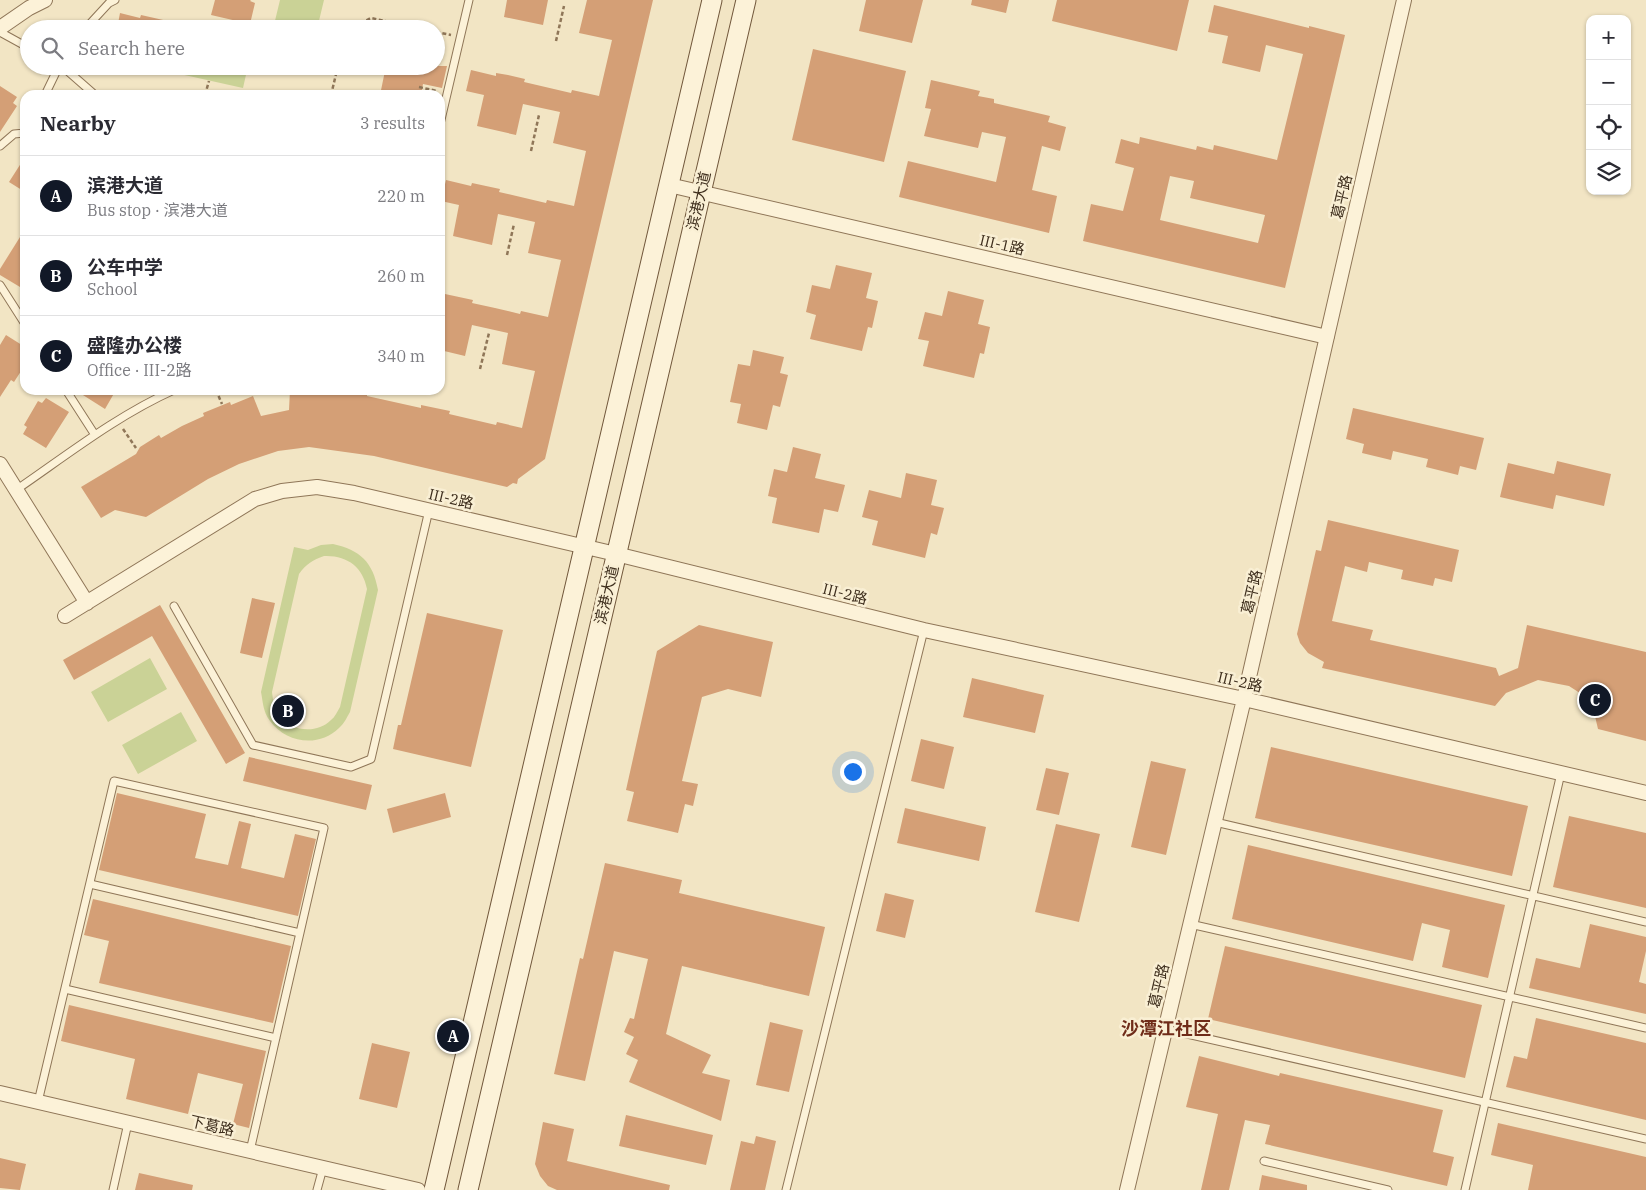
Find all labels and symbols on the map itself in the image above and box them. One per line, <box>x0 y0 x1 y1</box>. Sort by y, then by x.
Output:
street label: 滨港大道 <box>683 170 715 232</box>
street label: 葛平路 <box>1327 173 1356 221</box>
street label: III-1路 <box>978 230 1026 259</box>
street label: III-2路 <box>427 484 475 513</box>
street label: 滨港大道 <box>591 564 623 626</box>
street label: 葛平路 <box>1237 568 1266 616</box>
street label: III-2路 <box>821 579 869 608</box>
street label: III-2路 <box>1216 667 1264 696</box>
pin: C <box>1579 681 1611 719</box>
pin: B <box>272 692 304 730</box>
your location <box>840 759 866 785</box>
street label: 葛平路 <box>1144 962 1173 1010</box>
pin: A <box>437 1017 469 1055</box>
district label: 沙潭江社区 <box>1121 1017 1211 1040</box>
street label: 下葛路 <box>188 1111 236 1140</box>

